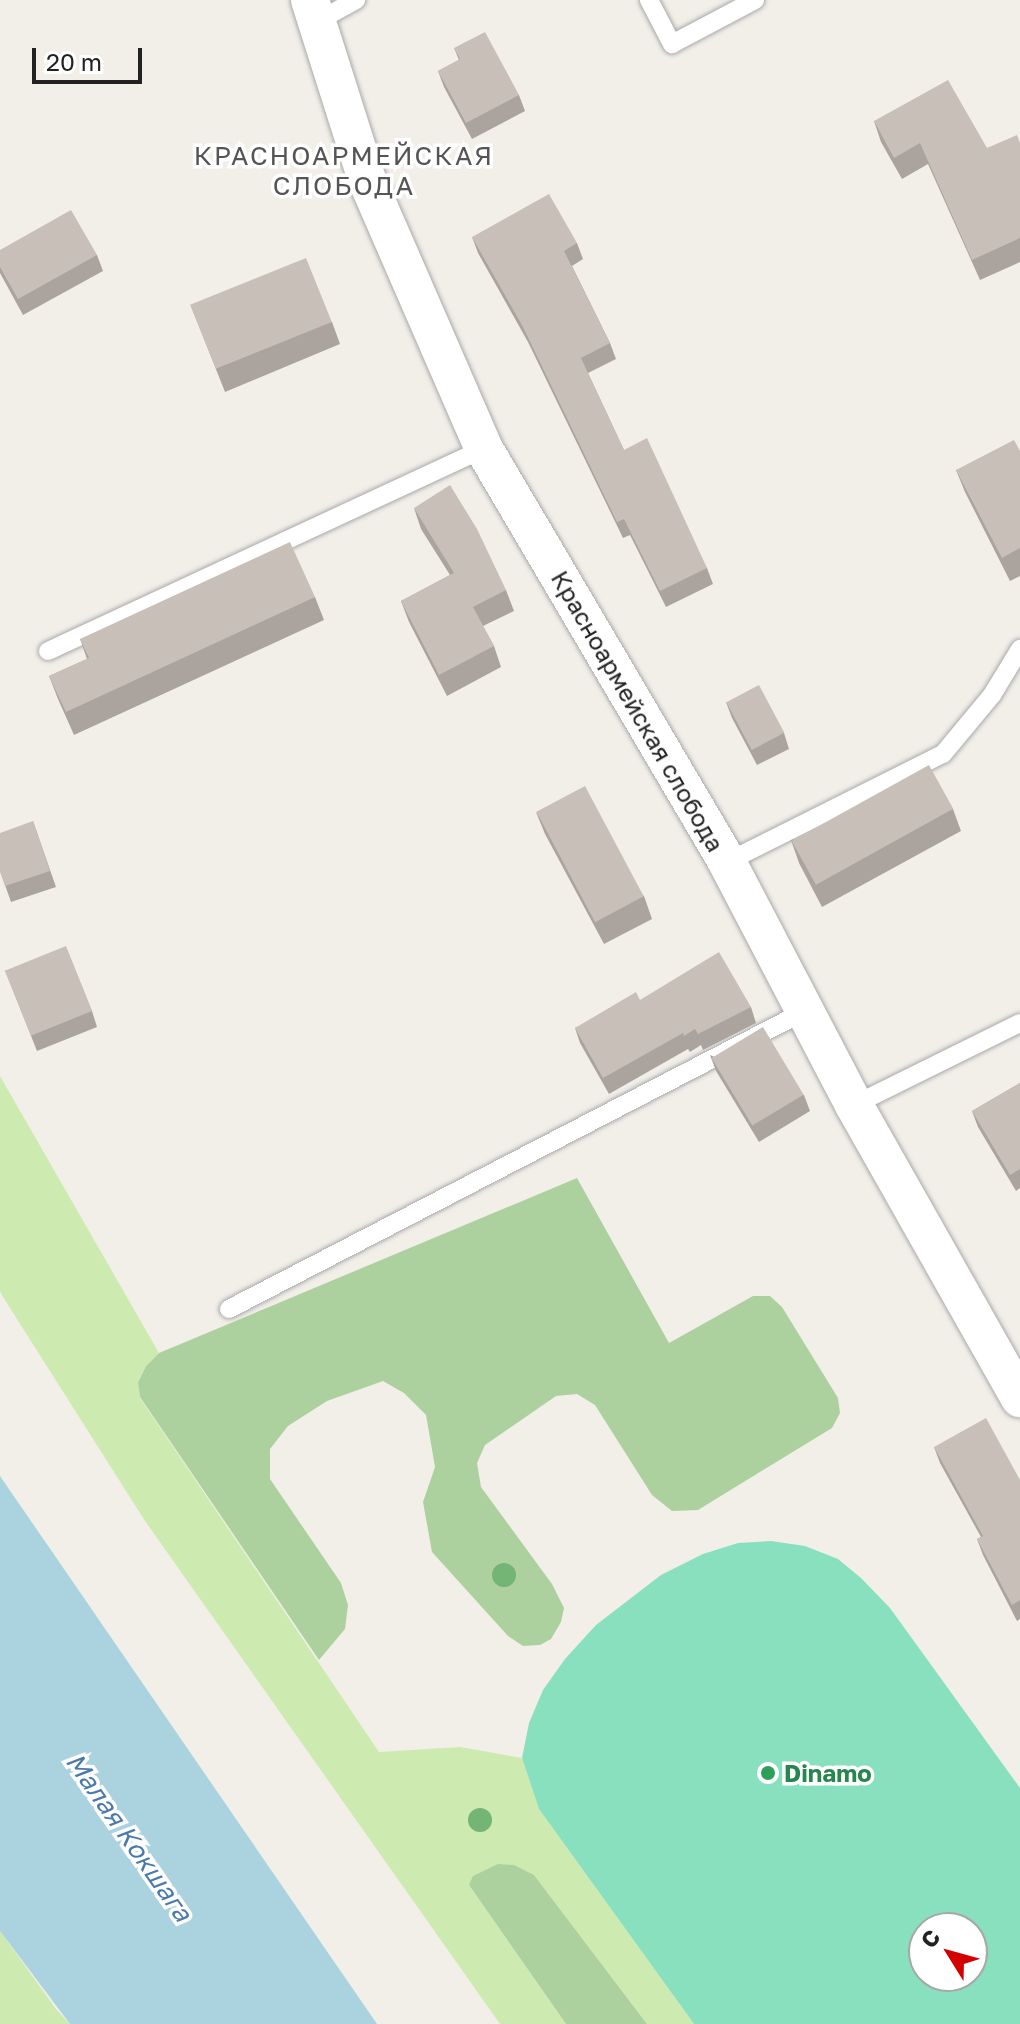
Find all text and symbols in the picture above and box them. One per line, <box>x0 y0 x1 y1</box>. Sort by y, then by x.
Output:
scale bar <box>36 32 146 82</box>
text: 20 m <box>46 47 102 76</box>
district label: КРАСНОАРМЕЙСКАЯ СЛОБОДА <box>194 140 494 202</box>
street label: Красноармейская слобода <box>546 565 730 857</box>
water label: Малая Кокшага <box>59 1747 199 1927</box>
place label: Dinamo <box>784 1759 872 1787</box>
marker: Dinamo <box>759 1764 777 1782</box>
north arrow <box>908 1912 988 1992</box>
text: С <box>915 1924 946 1953</box>

